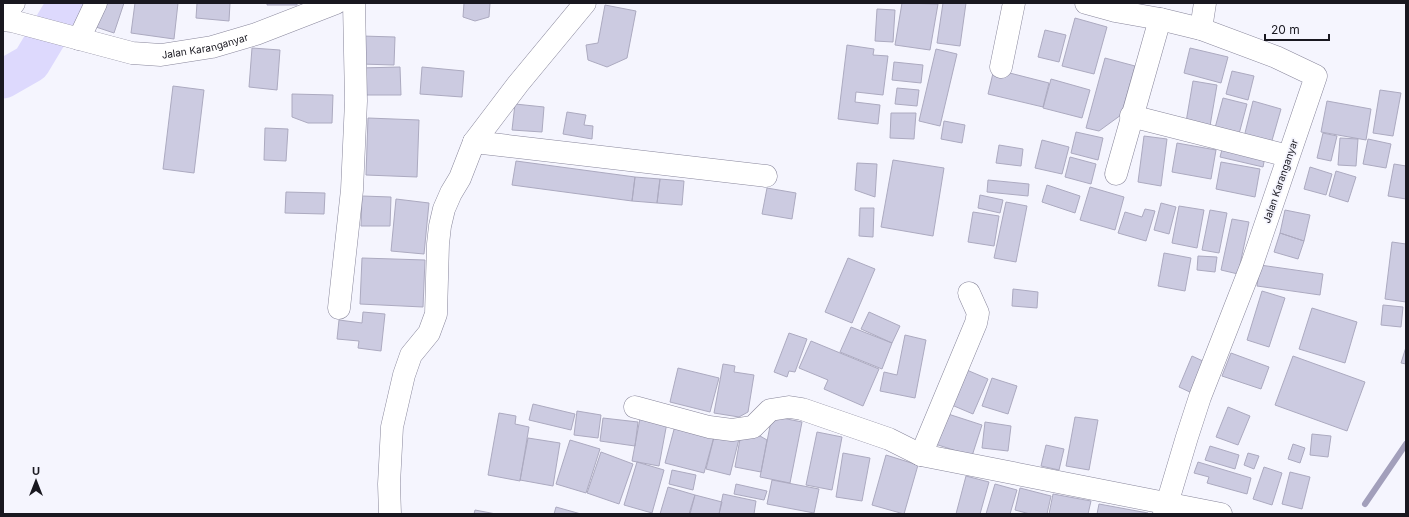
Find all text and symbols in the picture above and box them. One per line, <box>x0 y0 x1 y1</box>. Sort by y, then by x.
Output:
scale bar <box>1265 16 1329 42</box>
text: 20 m <box>1271 22 1300 37</box>
street label: Jalan Karanganyar <box>161 31 250 61</box>
street label: Jalan Karanganyar <box>1260 137 1300 225</box>
north arrow <box>16 461 56 501</box>
text: U <box>32 464 40 478</box>

